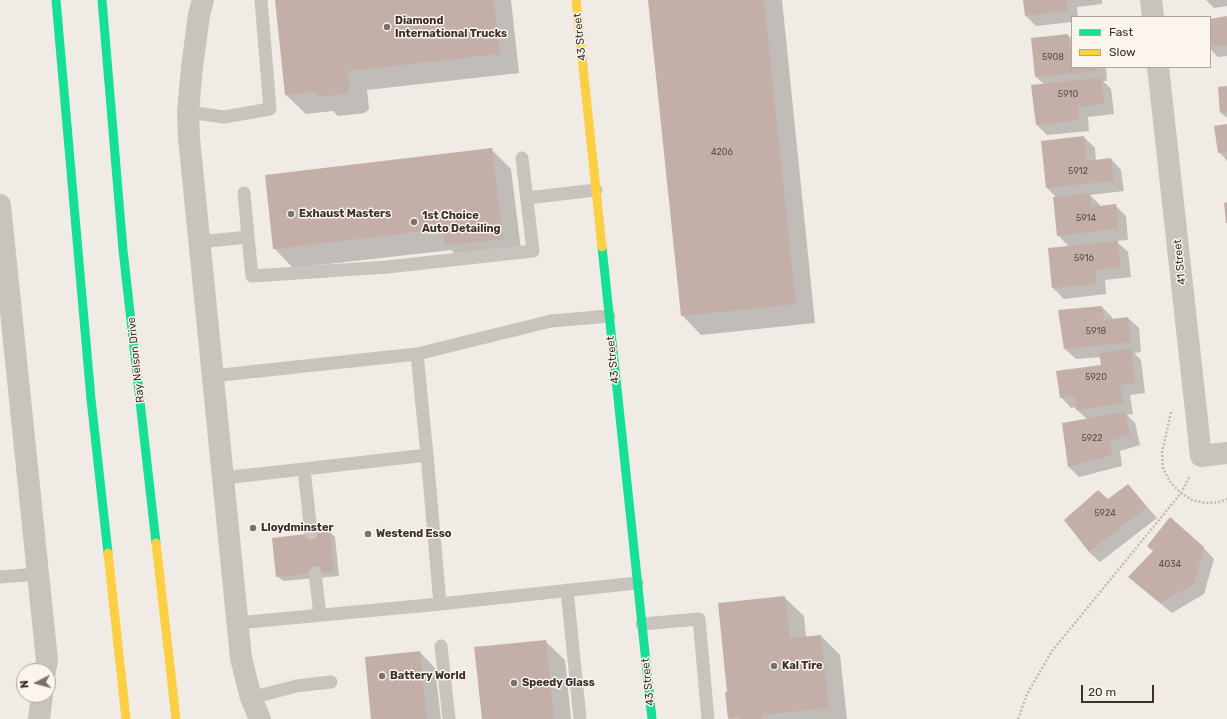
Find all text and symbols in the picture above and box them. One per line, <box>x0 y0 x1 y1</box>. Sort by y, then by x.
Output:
street label: 43 Street <box>571 12 589 62</box>
place label: Diamond International Trucks <box>395 14 507 40</box>
legend <box>1071 16 1211 68</box>
marker: Diamond International Trucks <box>382 22 392 32</box>
text: Fast <box>1109 25 1133 39</box>
text: Slow <box>1109 45 1136 59</box>
house number: 5908 <box>1042 52 1064 62</box>
house number: 5910 <box>1058 89 1078 99</box>
house number: 4206 <box>711 147 733 157</box>
house number: 5912 <box>1068 166 1088 176</box>
place label: Exhaust Masters <box>299 207 391 221</box>
marker: Exhaust Masters <box>286 209 296 219</box>
place label: 1st Choice Auto Detailing <box>422 209 501 235</box>
house number: 5914 <box>1076 213 1096 223</box>
marker: 1st Choice Auto Detailing <box>409 217 419 227</box>
street label: 41 Street <box>1171 239 1189 285</box>
house number: 5916 <box>1074 253 1094 263</box>
street label: Ray Nelson Drive <box>125 316 147 404</box>
house number: 5918 <box>1086 326 1106 336</box>
street label: 43 Street <box>604 335 622 385</box>
house number: 5920 <box>1085 372 1107 382</box>
house number: 5922 <box>1081 433 1103 443</box>
house number: 5924 <box>1094 508 1116 518</box>
place label: Lloydminster <box>261 521 333 535</box>
marker: Lloydminster <box>248 523 258 533</box>
place label: Westend Esso <box>376 527 451 541</box>
marker: Westend Esso <box>363 529 373 539</box>
house number: 4034 <box>1159 559 1181 569</box>
street label: 43 Street <box>639 657 657 707</box>
place label: Kal Tire <box>782 659 823 673</box>
marker: Kal Tire <box>769 661 779 671</box>
north arrow <box>16 663 56 703</box>
place label: Battery World <box>390 669 466 683</box>
marker: Battery World <box>377 671 387 681</box>
place label: Speedy Glass <box>522 676 595 690</box>
scale bar <box>1083 677 1156 703</box>
marker: Speedy Glass <box>509 678 519 688</box>
text: N <box>18 680 31 689</box>
text: 20 m <box>1088 685 1116 699</box>

